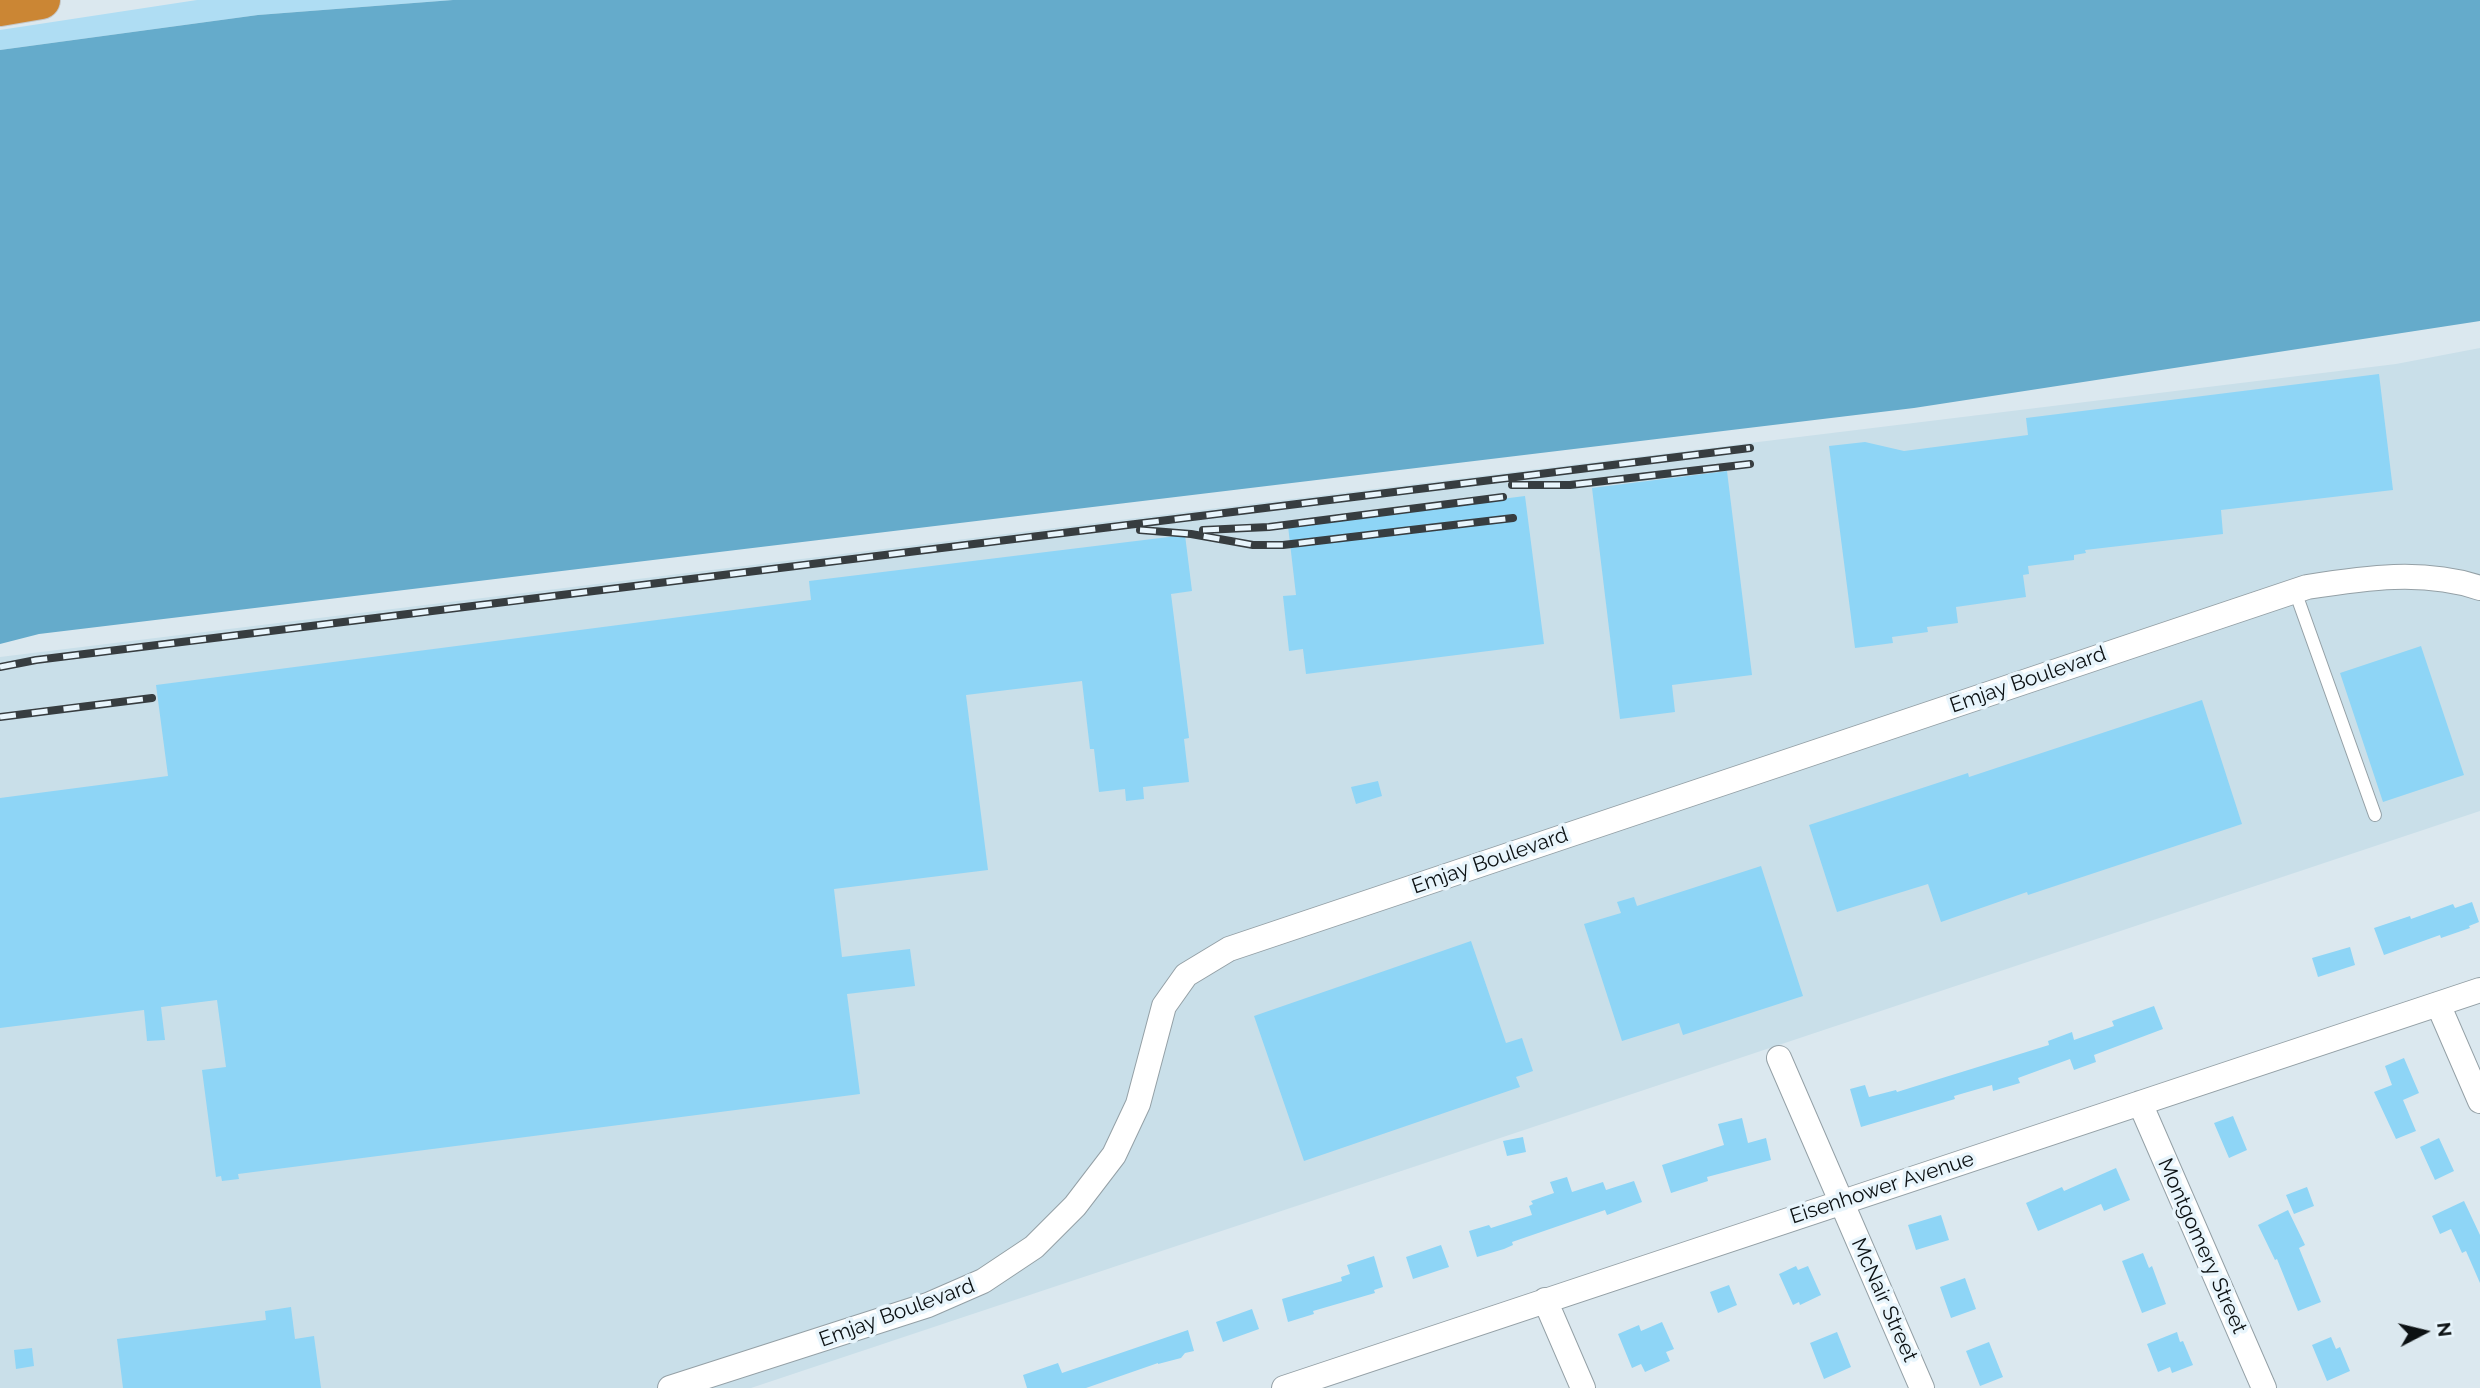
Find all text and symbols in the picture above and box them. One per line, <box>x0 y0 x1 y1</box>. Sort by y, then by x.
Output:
street label: Emjay Boulevard <box>1946 641 2110 719</box>
street label: Emjay Boulevard <box>1408 822 1572 900</box>
street label: Eisenhower Avenue <box>1787 1146 1977 1230</box>
street label: Montgomery Street <box>2152 1154 2252 1338</box>
street label: McNair Street <box>1845 1234 1923 1366</box>
street label: Emjay Boulevard <box>816 1273 978 1353</box>
north arrow <box>2389 1297 2459 1367</box>
text: N <box>2433 1321 2457 1338</box>

